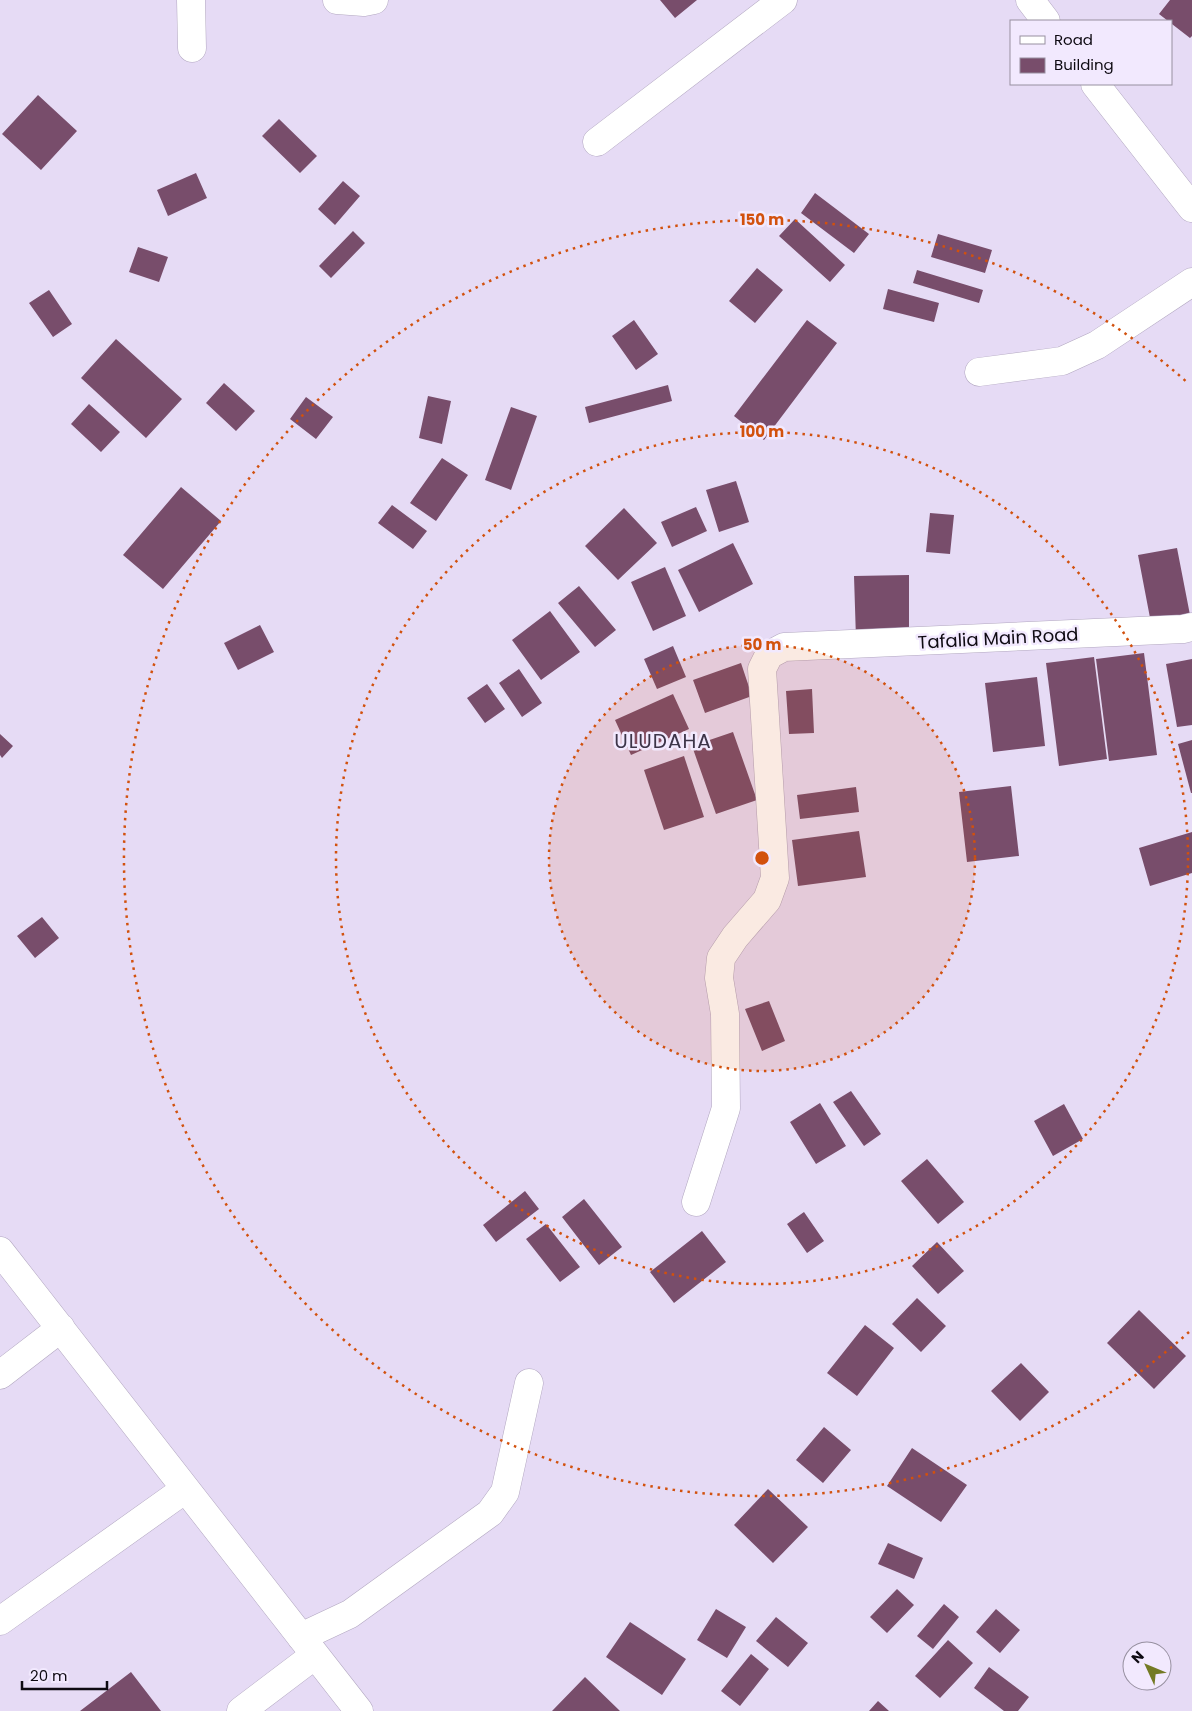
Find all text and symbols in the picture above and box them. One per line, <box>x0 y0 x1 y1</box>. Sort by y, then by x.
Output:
legend <box>1010 20 1172 85</box>
text: Road <box>1054 29 1093 50</box>
text: Building <box>1054 54 1114 75</box>
text: 150 m <box>740 209 784 230</box>
text: 100 m <box>740 421 784 442</box>
street label: Tafalia Main Road <box>917 621 1079 655</box>
text: 50 m <box>743 634 781 655</box>
district label: ULUDAHA <box>614 727 712 755</box>
centre of rings <box>753 849 771 867</box>
north arrow <box>1122 1641 1172 1691</box>
text: N <box>1127 1646 1148 1668</box>
scale bar <box>22 1658 108 1690</box>
text: 20 m <box>30 1665 68 1686</box>

